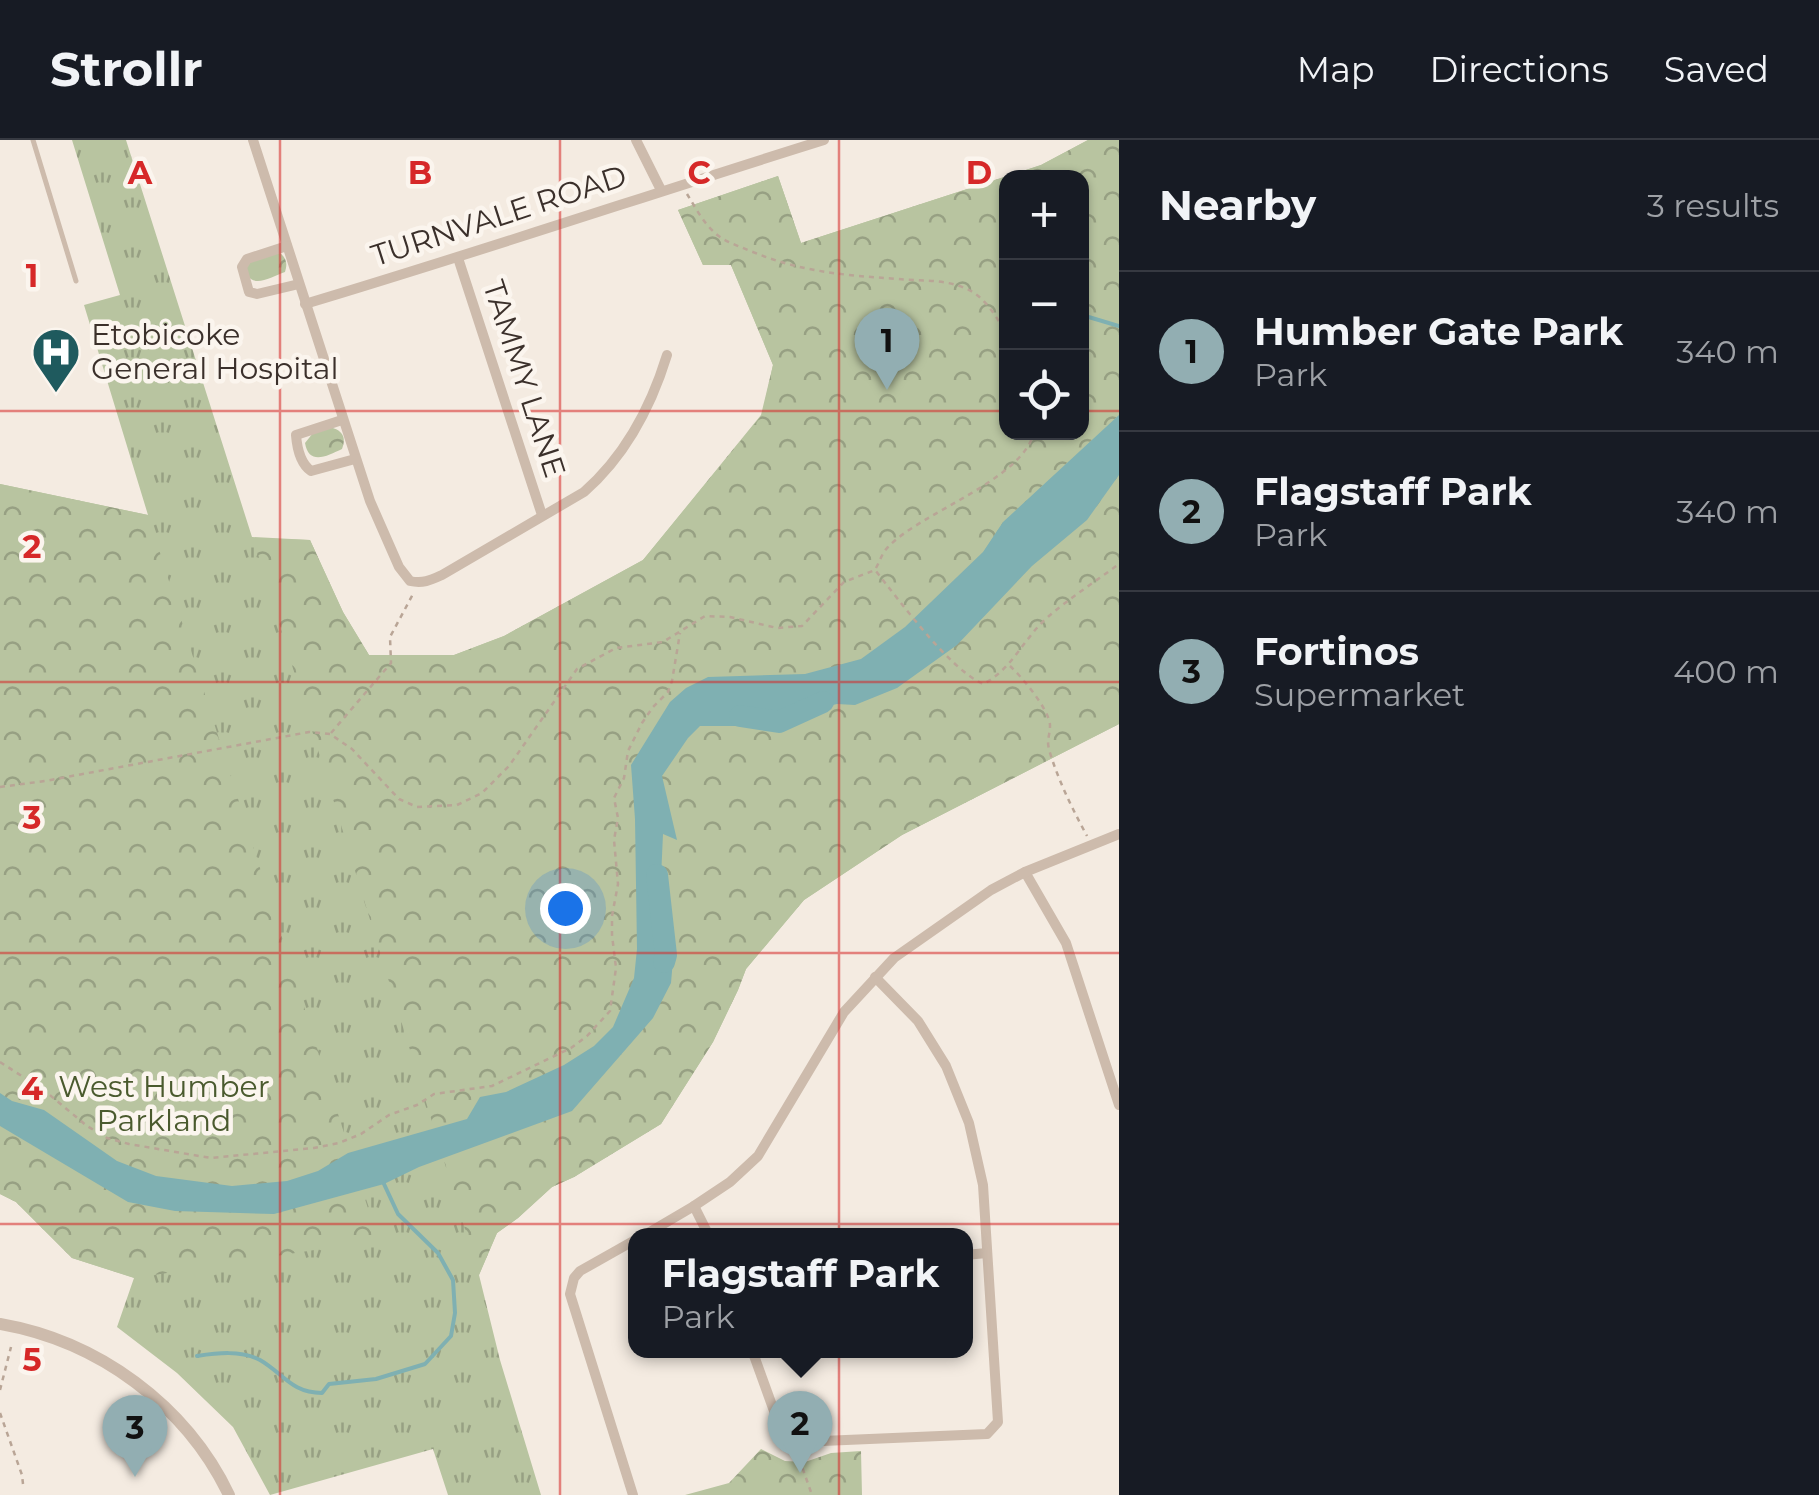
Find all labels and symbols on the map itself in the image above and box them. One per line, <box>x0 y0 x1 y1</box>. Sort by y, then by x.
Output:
text: A <box>127 153 153 192</box>
text: B <box>408 153 432 192</box>
text: C <box>687 153 711 192</box>
text: D <box>966 153 992 192</box>
street label: TURNVALE ROAD <box>367 157 631 274</box>
text: 1 <box>26 256 38 295</box>
street label: TAMMY LANE <box>475 276 574 482</box>
pin: 1 <box>854 308 920 390</box>
place label: Etobicoke General Hospital <box>91 316 339 387</box>
hospital icon: Etobicoke General Hospital <box>30 326 82 394</box>
text: 2 <box>23 527 41 566</box>
text: 3 <box>22 798 41 837</box>
your location <box>540 883 591 934</box>
park label: West Humber Parkland <box>58 1068 270 1139</box>
text: 4 <box>21 1069 43 1108</box>
text: 5 <box>22 1340 42 1379</box>
pin: 2 <box>768 1390 832 1473</box>
pin: 3 <box>102 1394 168 1477</box>

